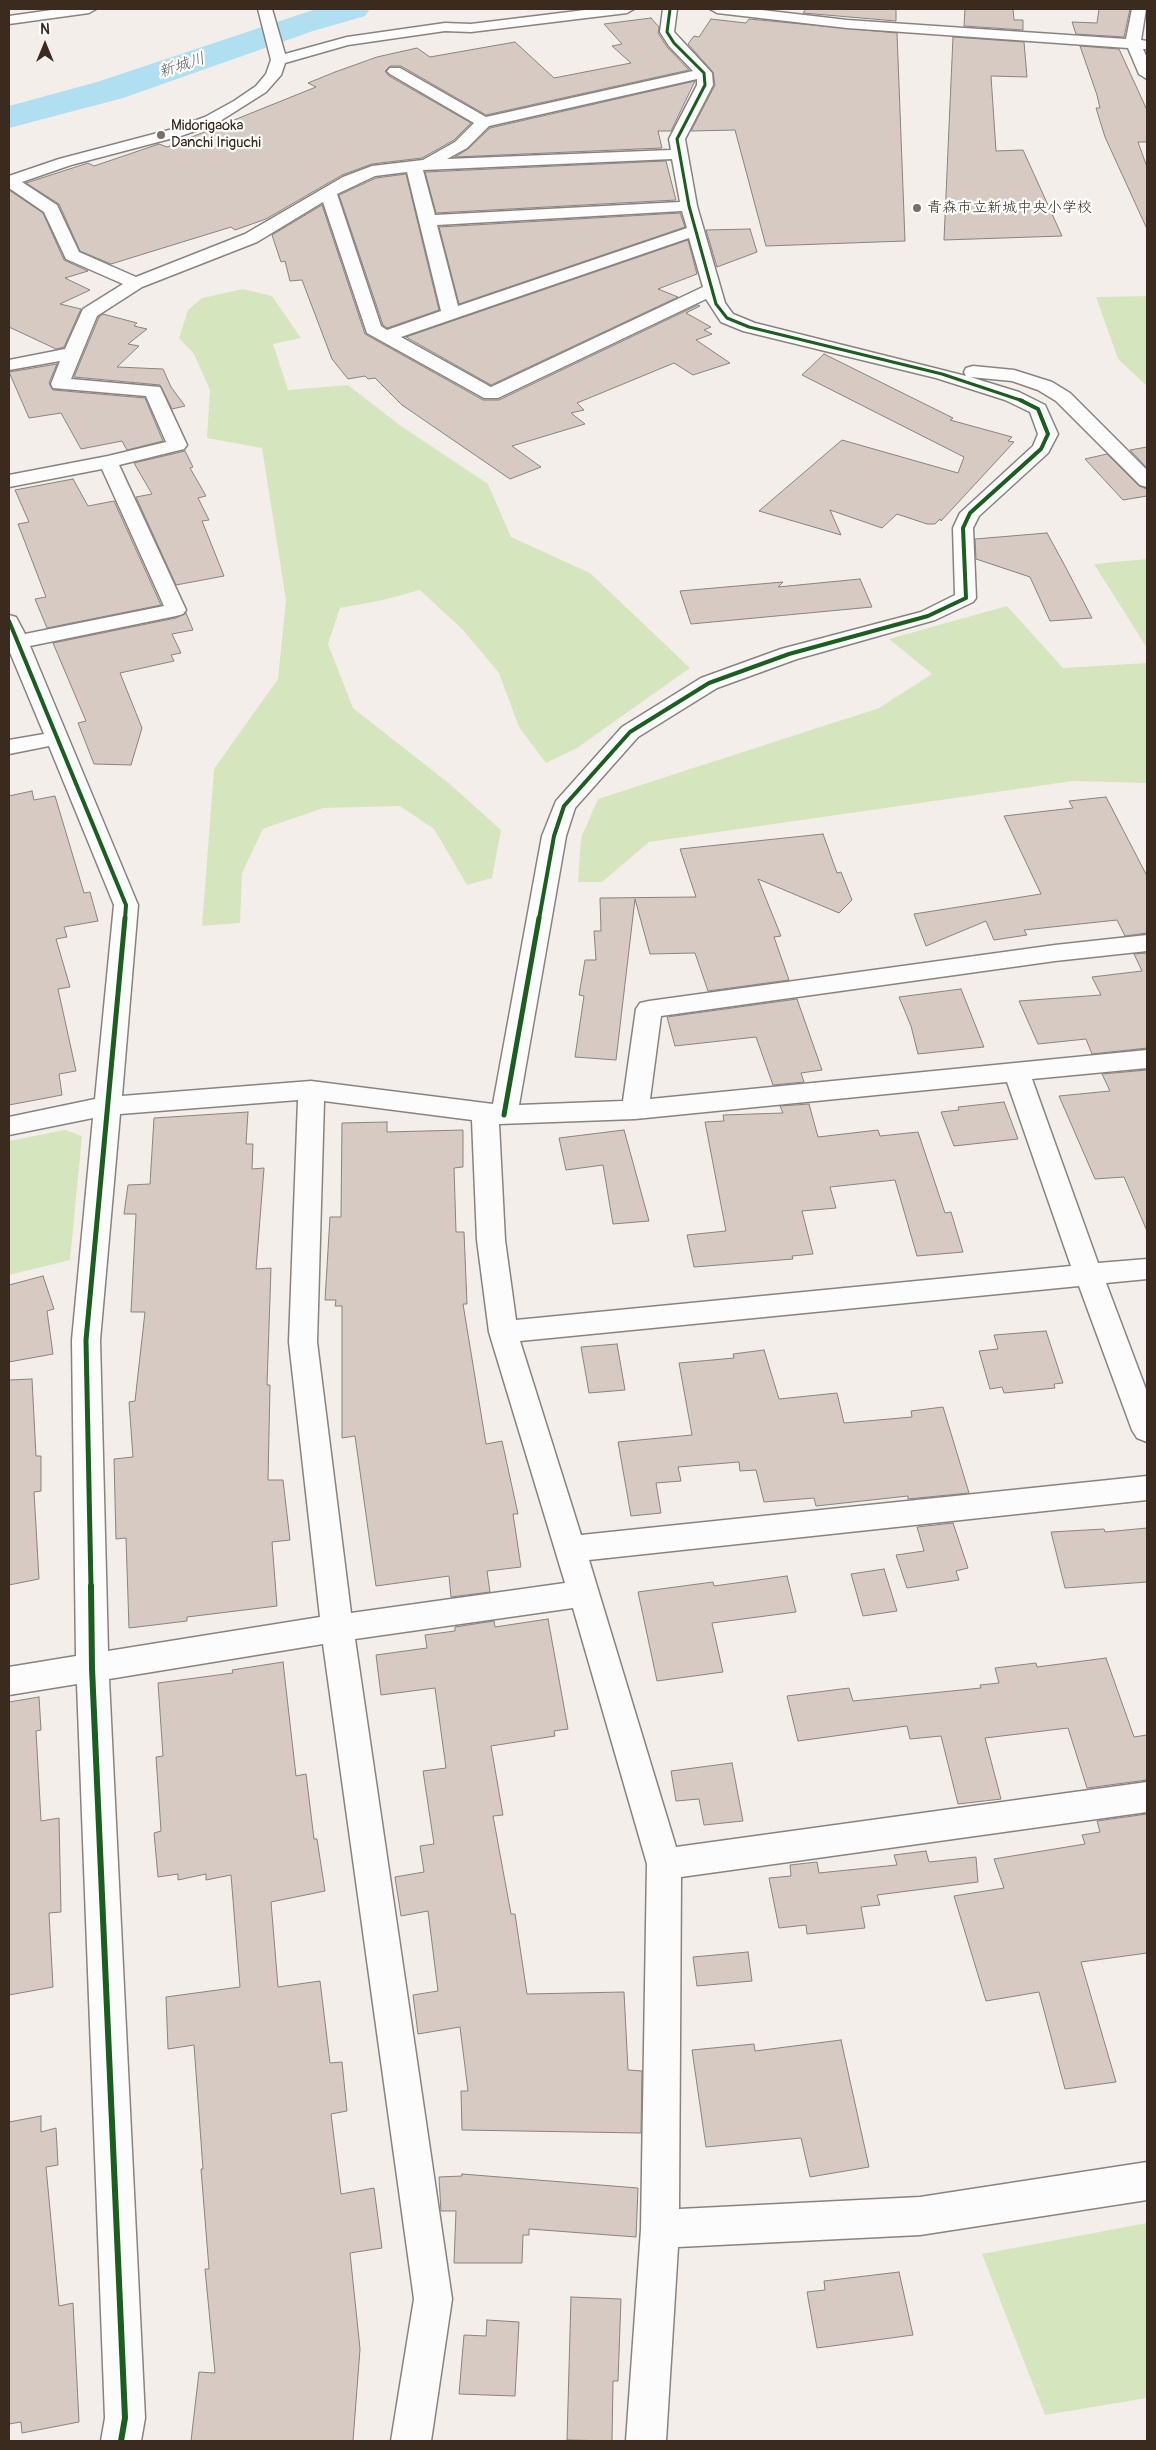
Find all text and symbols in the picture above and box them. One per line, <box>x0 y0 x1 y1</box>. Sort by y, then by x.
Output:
north arrow <box>20 20 70 70</box>
text: N <box>40 21 50 38</box>
water label: 新城川 <box>156 49 208 83</box>
place label: Midorigaoka Danchi Iriguchi <box>171 117 261 152</box>
marker: Midorigaoka Danchi Iriguchi <box>155 129 167 141</box>
place label: 青森市立新城中央小学校 <box>927 199 1092 217</box>
marker: 青森市立新城中央小学校 <box>911 202 923 214</box>

